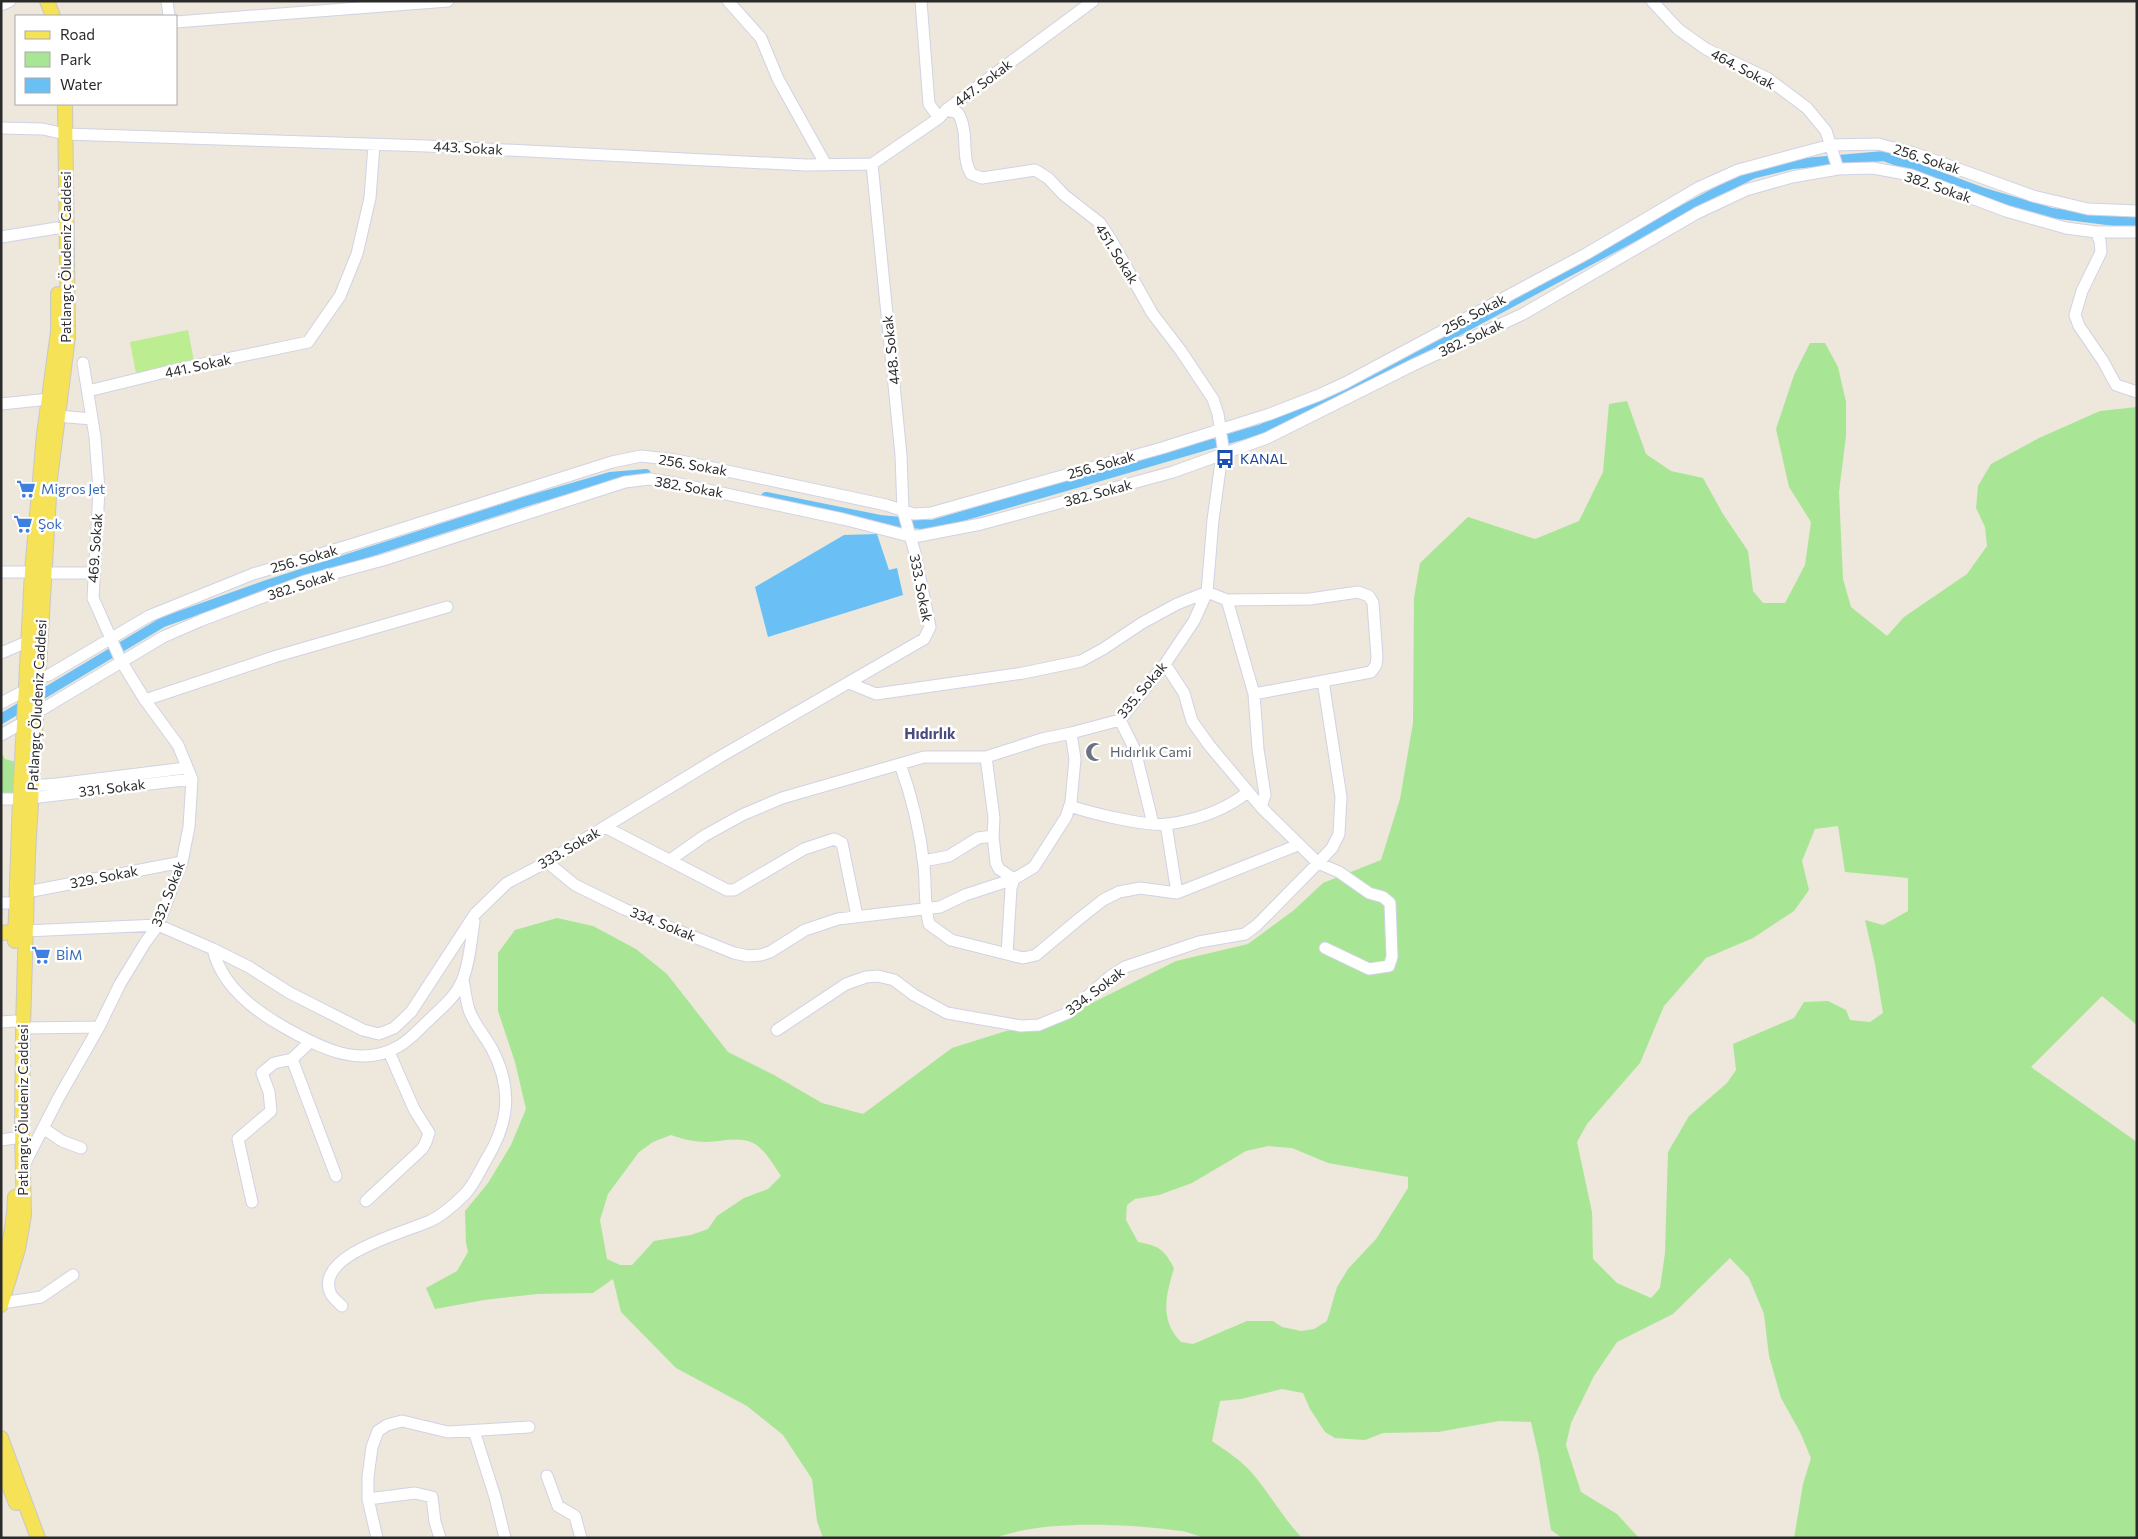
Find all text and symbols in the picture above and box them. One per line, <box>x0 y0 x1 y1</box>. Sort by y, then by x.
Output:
legend <box>15 15 178 105</box>
text: Road <box>60 25 95 43</box>
street label: 464. Sokak <box>1708 45 1779 93</box>
text: Park <box>60 50 91 68</box>
street label: 447. Sokak <box>950 55 1015 110</box>
text: Water <box>60 75 102 93</box>
street label: 443. Sokak <box>433 137 504 158</box>
street label: 256. Sokak <box>1892 140 1963 177</box>
street label: 382. Sokak <box>1903 167 1974 206</box>
street label: Patlangıç Öludeniz Caddesi <box>57 171 74 343</box>
street label: 451. Sokak <box>1092 221 1143 287</box>
street label: 256. Sokak <box>1439 290 1509 337</box>
street label: 448. Sokak <box>878 314 903 386</box>
street label: 382. Sokak <box>1436 315 1506 360</box>
street label: 441. Sokak <box>163 350 233 381</box>
street label: 256. Sokak <box>1065 447 1137 482</box>
bus stop icon: KANAL <box>1214 448 1236 470</box>
street label: 256. Sokak <box>658 450 729 479</box>
place label: KANAL <box>1240 450 1287 467</box>
street label: 382. Sokak <box>653 472 725 501</box>
street label: 382. Sokak <box>1062 475 1134 510</box>
supermarket icon: Migros Jet <box>15 478 37 500</box>
place label: Migros Jet <box>41 480 106 497</box>
street label: 469. Sokak <box>84 512 105 583</box>
supermarket icon: Şok <box>12 513 34 535</box>
place label: Şok <box>38 515 63 532</box>
street label: 256. Sokak <box>268 541 340 576</box>
street label: 333. Sokak <box>907 553 936 624</box>
street label: 382. Sokak <box>265 566 337 603</box>
street label: Patlangıç Öludeniz Caddesi <box>24 619 49 791</box>
street label: 335. Sokak <box>1113 658 1171 721</box>
district label: Hıdırlık <box>904 724 956 742</box>
mosque icon: Hıdırlık Cami <box>1084 741 1106 763</box>
place label: Hıdırlık Cami <box>1110 743 1192 760</box>
street label: 331. Sokak <box>78 775 147 800</box>
street label: 333. Sokak <box>535 823 603 872</box>
street label: 332. Sokak <box>147 858 188 929</box>
street label: 329. Sokak <box>68 862 140 891</box>
street label: 334. Sokak <box>628 903 699 945</box>
supermarket icon: BİM <box>30 944 52 966</box>
place label: BİM <box>56 946 82 963</box>
street label: 334. Sokak <box>1062 963 1128 1018</box>
street label: Patlangıç Öludeniz Caddesi <box>14 1024 31 1196</box>

